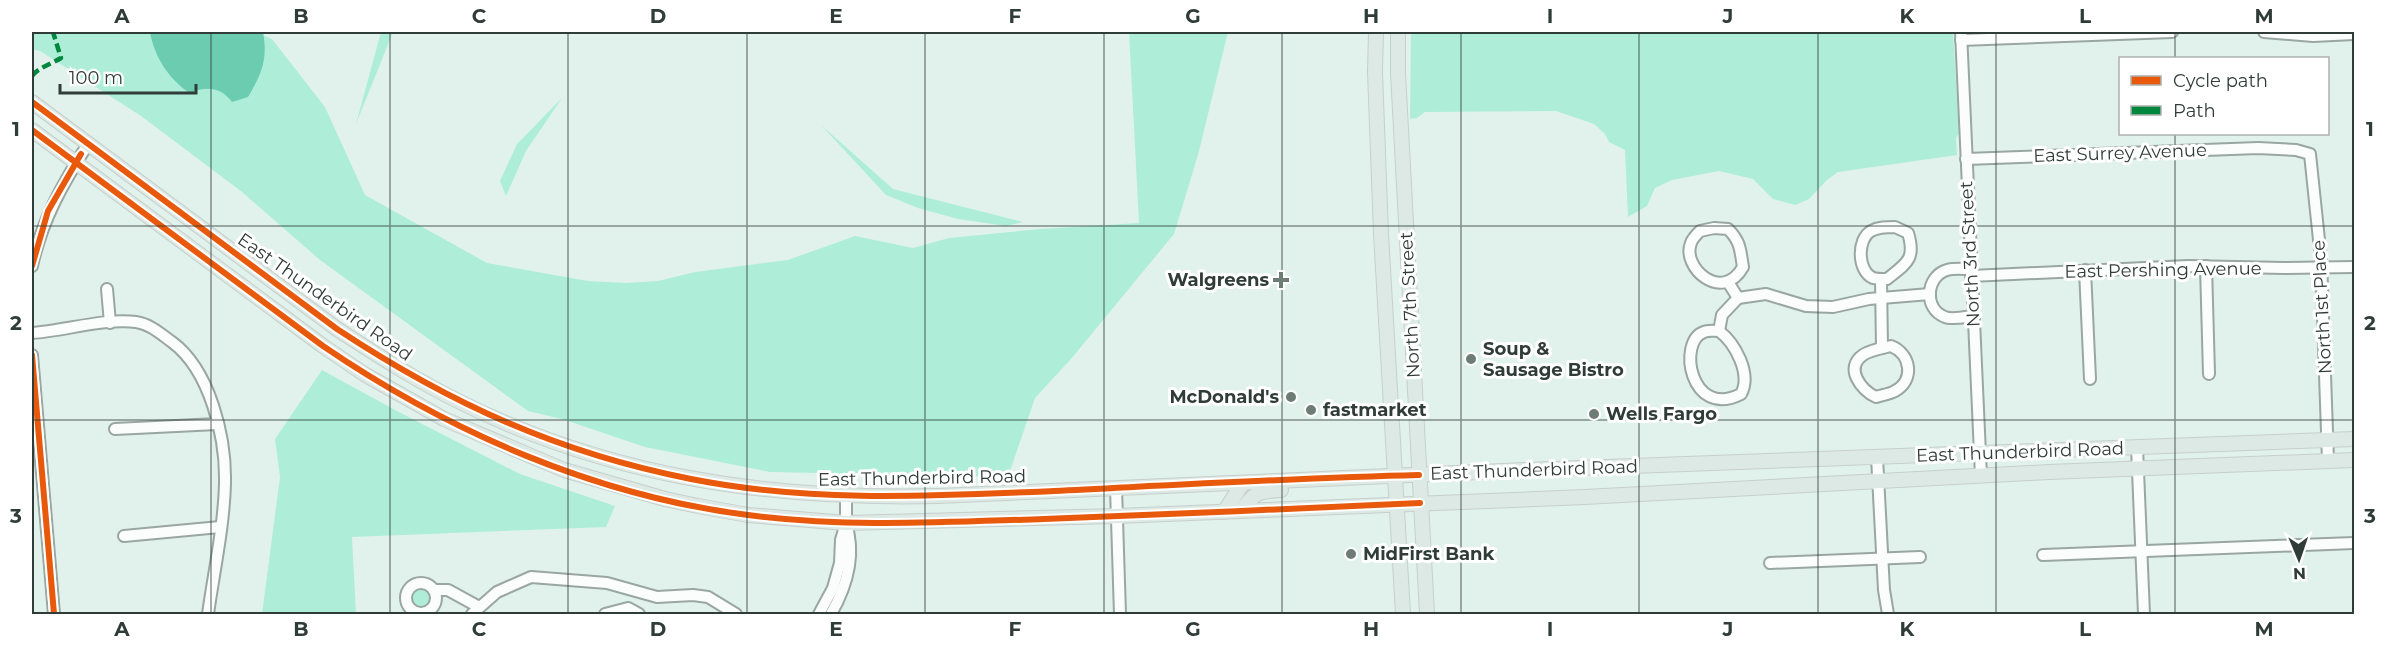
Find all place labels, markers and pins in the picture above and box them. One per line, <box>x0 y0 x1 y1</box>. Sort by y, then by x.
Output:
place label: Walgreens <box>1168 269 1269 291</box>
marker: Walgreens <box>1274 273 1288 287</box>
place label: Soup & Sausage Bistro <box>1483 338 1624 381</box>
marker: Soup & Sausage Bistro <box>1464 352 1478 366</box>
place label: McDonald's <box>1169 386 1279 408</box>
marker: McDonald's <box>1284 390 1298 404</box>
place label: fastmarket <box>1323 399 1427 421</box>
marker: fastmarket <box>1304 403 1318 417</box>
place label: Wells Fargo <box>1606 403 1717 425</box>
marker: Wells Fargo <box>1587 407 1601 421</box>
place label: MidFirst Bank <box>1363 543 1495 565</box>
marker: MidFirst Bank <box>1344 547 1358 561</box>

